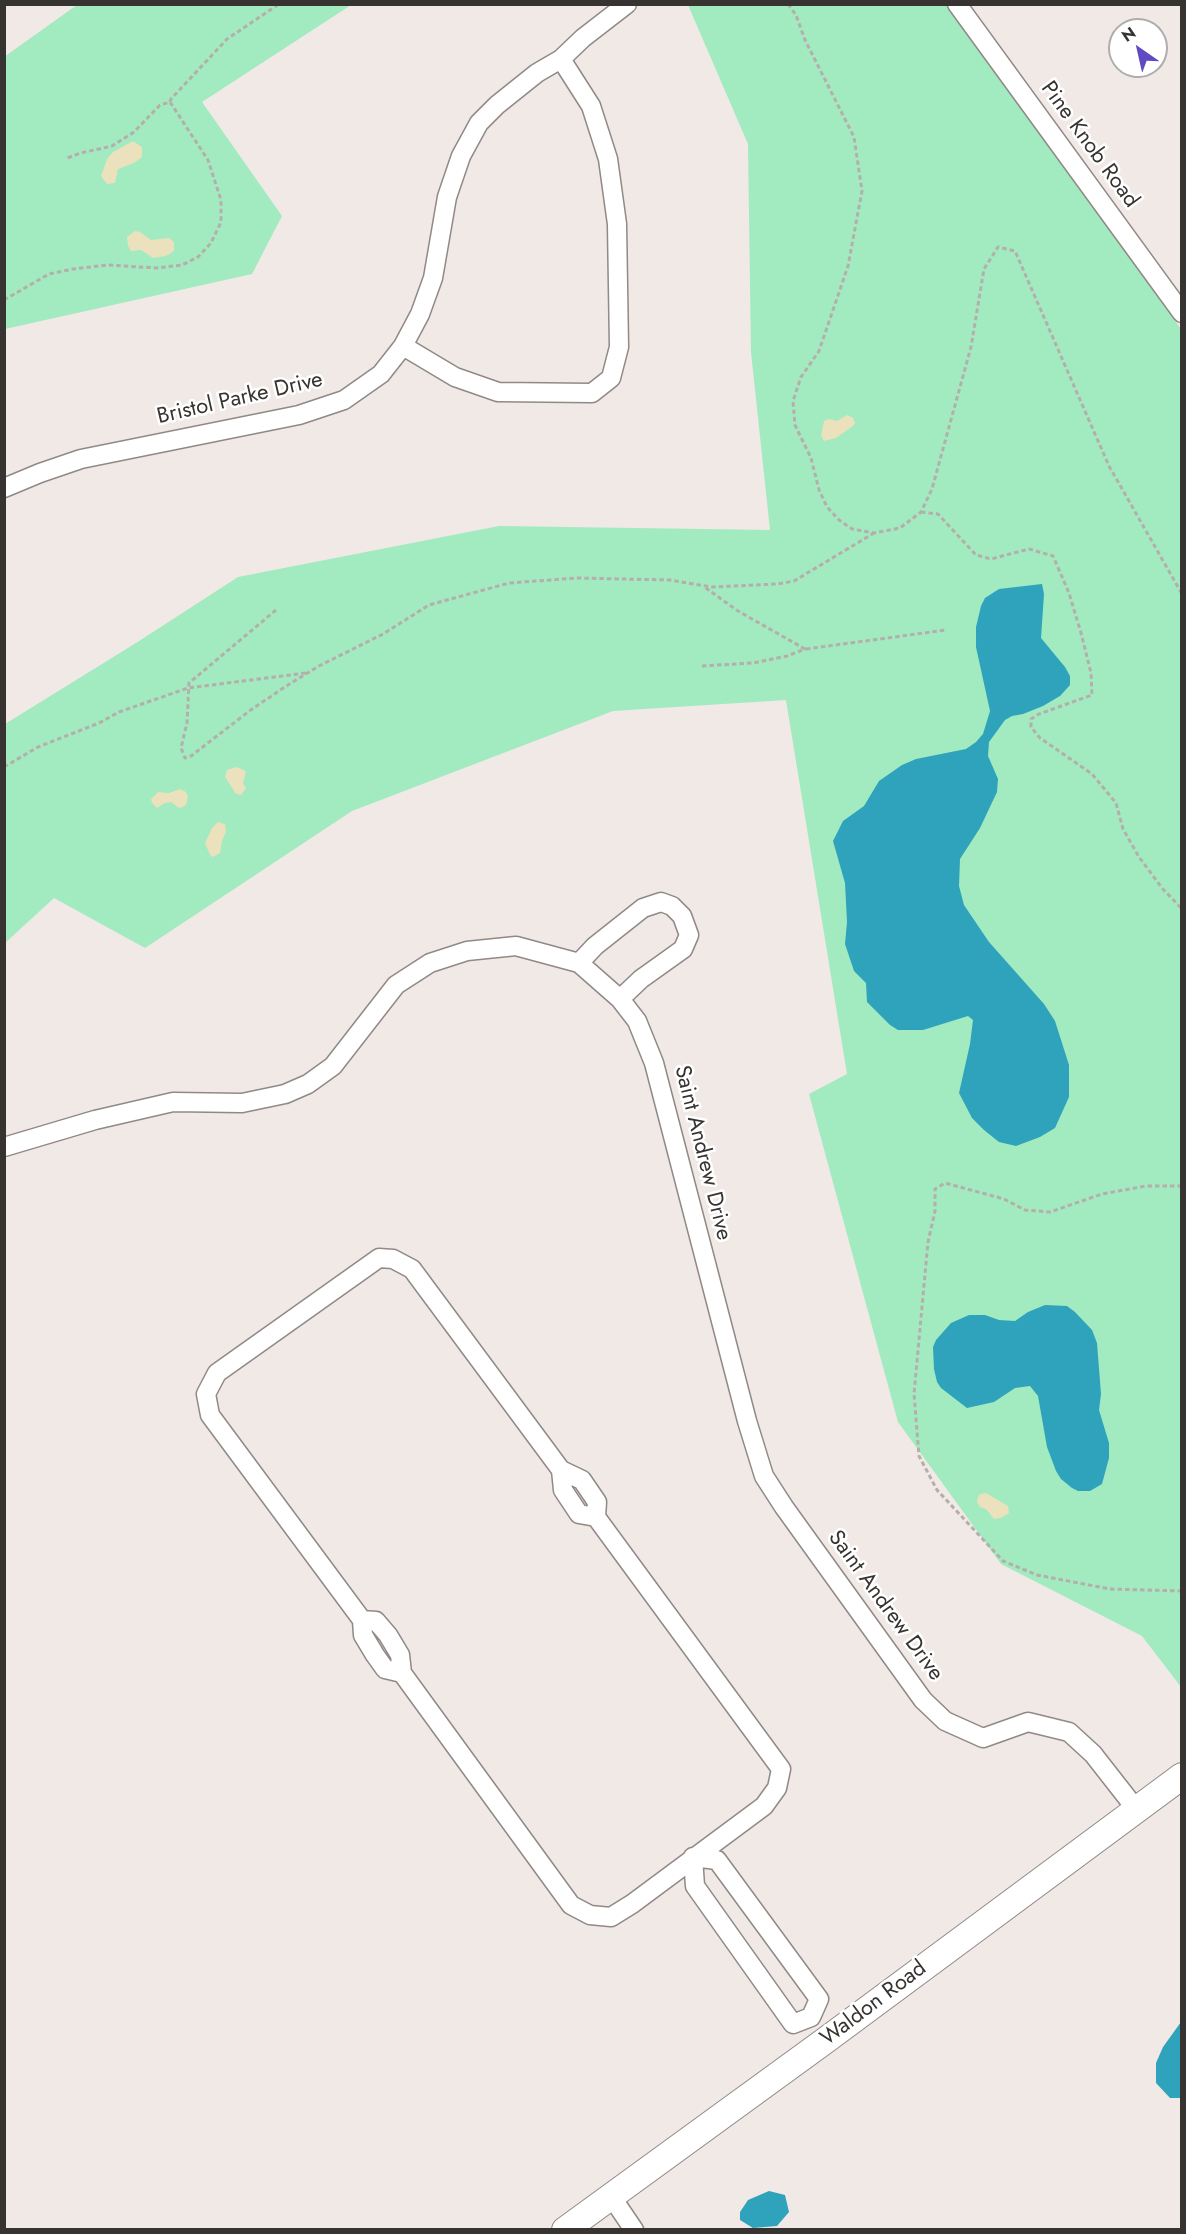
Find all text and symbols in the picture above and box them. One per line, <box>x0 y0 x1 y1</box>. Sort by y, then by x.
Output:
north arrow <box>1108 18 1168 78</box>
text: N <box>1117 21 1140 47</box>
street label: Pine Knob Road <box>1034 77 1144 213</box>
street label: Bristol Parke Drive <box>155 367 325 431</box>
street label: Saint Andrew Drive <box>668 1063 736 1243</box>
street label: Saint Andrew Drive <box>822 1526 948 1686</box>
street label: Waldon Road <box>816 1956 932 2052</box>

